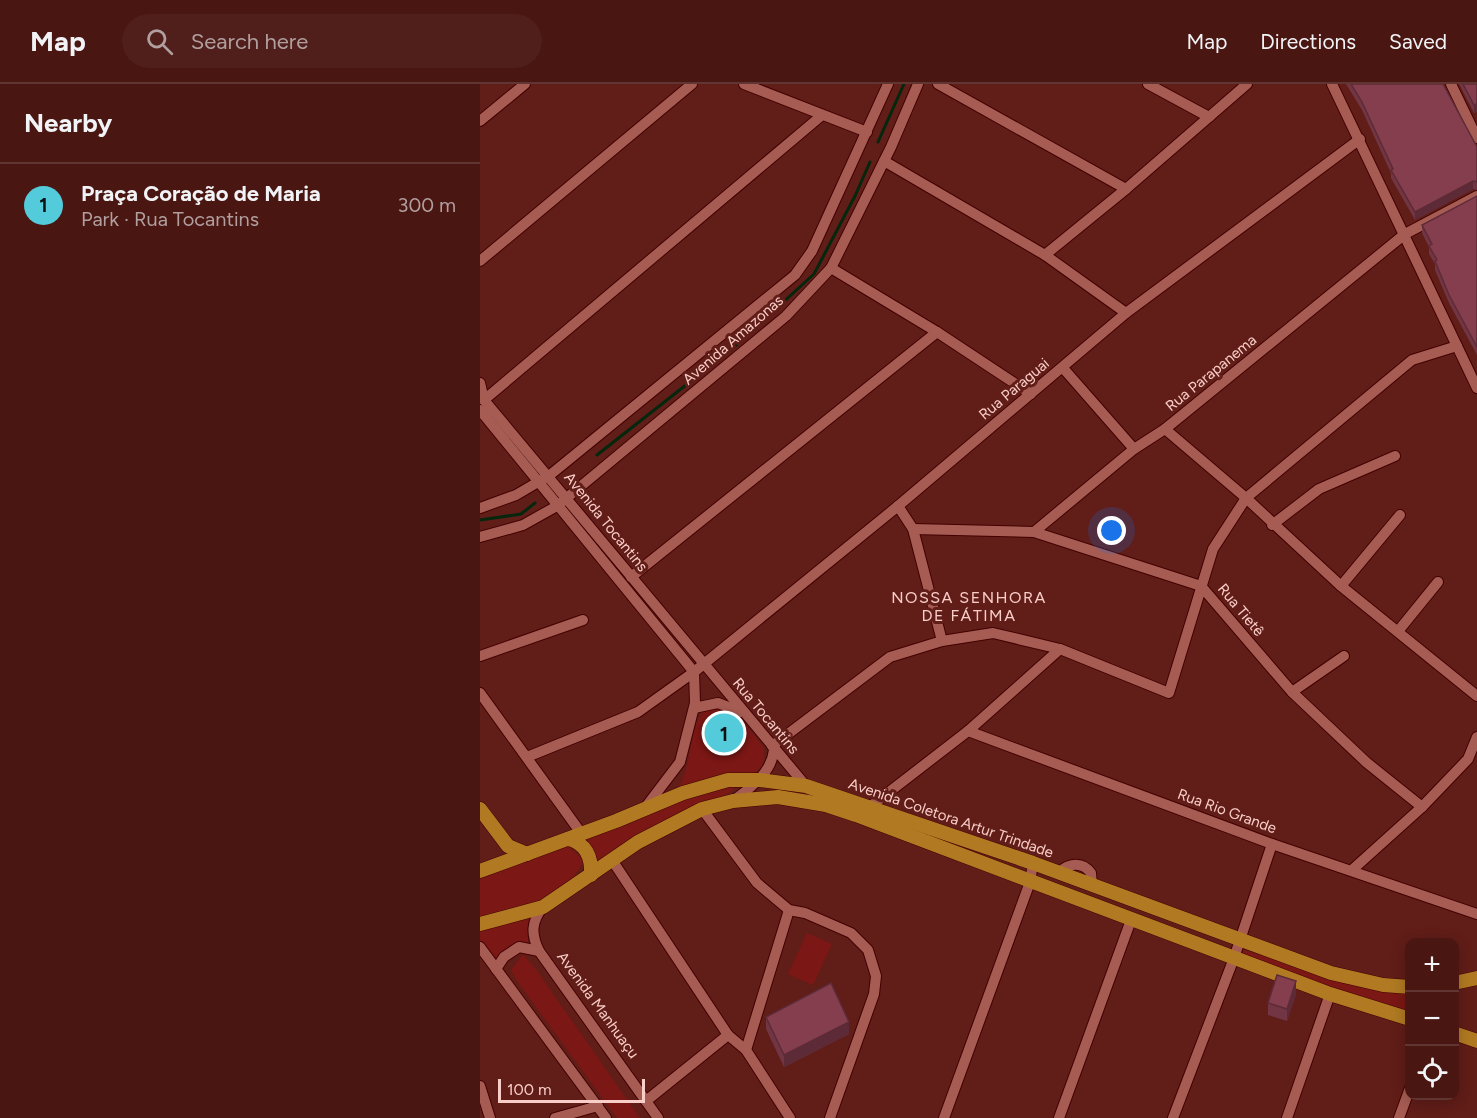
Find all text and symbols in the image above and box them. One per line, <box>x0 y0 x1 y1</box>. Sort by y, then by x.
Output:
search box <box>122 14 542 68</box>
text: Map <box>30 24 86 58</box>
icon: search <box>143 25 176 58</box>
text: Search here <box>191 28 308 55</box>
text: Map <box>1186 29 1227 54</box>
text: Directions <box>1260 29 1356 54</box>
text: Saved <box>1389 29 1447 54</box>
text: Nearby <box>24 107 112 139</box>
text: Praça Coração de Maria <box>81 180 321 207</box>
text: 1 <box>39 193 48 217</box>
text: 300 m <box>398 193 456 217</box>
text: Park · Rua Tocantins <box>81 207 259 231</box>
street label: Avenida Amazonas <box>679 291 787 389</box>
street label: Rua Parapanema <box>1162 331 1260 415</box>
street label: Rua Paraguai <box>975 354 1053 424</box>
street label: Avenida Tocantins <box>560 469 652 575</box>
your location <box>1097 516 1126 545</box>
street label: Rua Tietê <box>1214 580 1268 640</box>
district label: NOSSA SENHORA DE FÁTIMA <box>891 588 1047 625</box>
street label: Rua Tocantins <box>729 674 803 758</box>
pin: 1 <box>704 710 744 756</box>
street label: Avenida Coletora Artur Trindade <box>846 774 1056 862</box>
street label: Rua Rio Grande <box>1175 785 1279 837</box>
map controls <box>1405 938 1459 1100</box>
button: + <box>1405 938 1459 992</box>
street label: Avenida Manhuaçu <box>553 948 643 1062</box>
button: − <box>1405 992 1459 1046</box>
button: locate <box>1405 1046 1459 1100</box>
scale bar <box>498 1076 645 1104</box>
text: 100 m <box>507 1080 552 1099</box>

